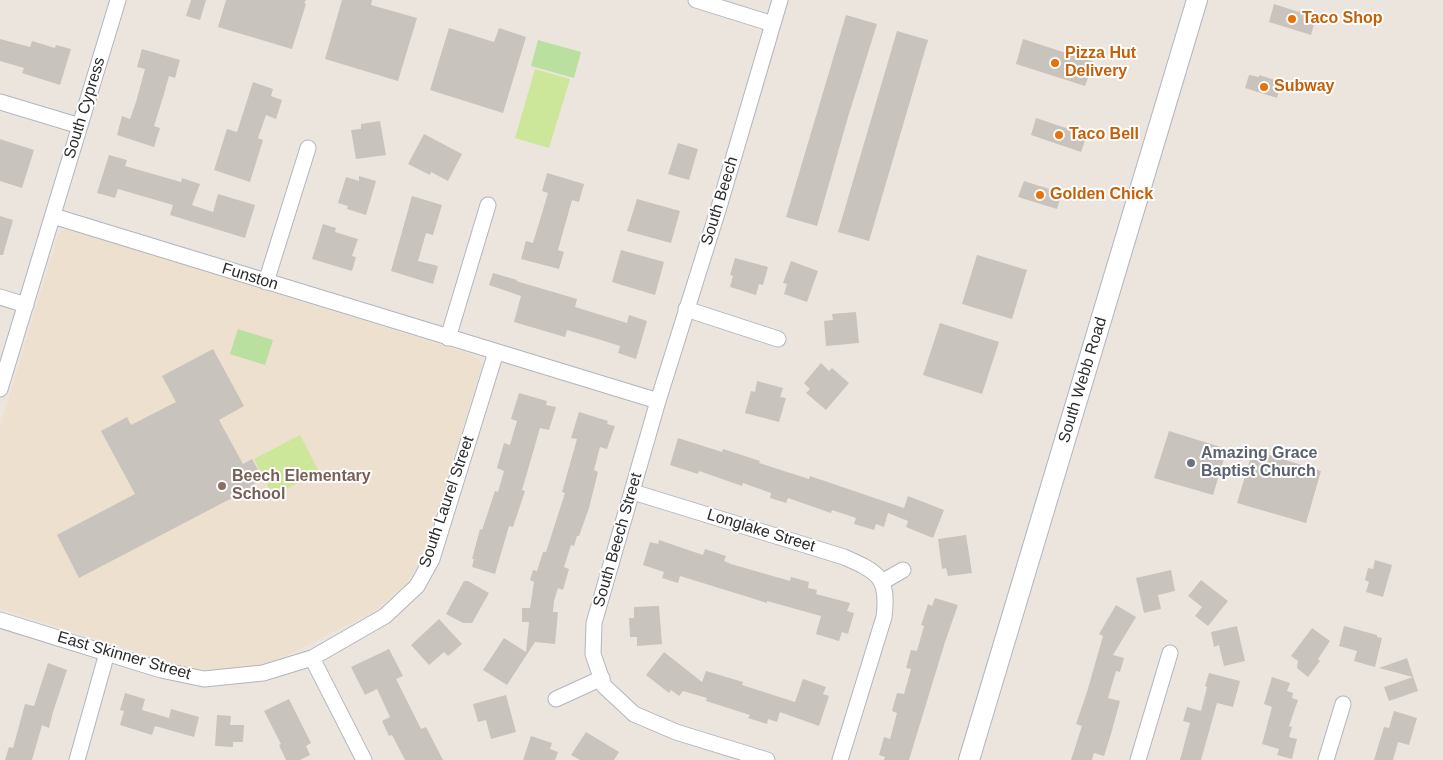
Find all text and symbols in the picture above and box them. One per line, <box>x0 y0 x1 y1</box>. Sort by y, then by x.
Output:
place label: Taco Shop <box>1302 9 1383 29</box>
marker: Taco Shop <box>1286 13 1298 25</box>
place label: Pizza Hut Delivery <box>1065 44 1136 82</box>
street label: South Cypress <box>60 55 110 161</box>
marker: Pizza Hut Delivery <box>1049 57 1061 69</box>
place label: Subway <box>1274 77 1334 97</box>
marker: Subway <box>1258 81 1270 93</box>
place label: Taco Bell <box>1069 125 1139 145</box>
marker: Taco Bell <box>1053 129 1065 141</box>
street label: South Beech <box>697 154 743 248</box>
place label: Golden Chick <box>1050 185 1153 205</box>
marker: Golden Chick <box>1034 189 1046 201</box>
street label: Funston <box>220 259 280 295</box>
street label: South Webb Road <box>1055 315 1111 445</box>
street label: South Laurel Street <box>415 434 479 570</box>
place label: Amazing Grace Baptist Church <box>1201 444 1317 482</box>
marker: Amazing Grace Baptist Church <box>1185 457 1197 469</box>
place label: Beech Elementary School <box>232 467 371 505</box>
street label: South Beech Street <box>590 471 646 609</box>
marker: Beech Elementary School <box>216 480 228 492</box>
street label: Longlake Street <box>705 505 817 557</box>
street label: East Skinner Street <box>55 628 193 684</box>

